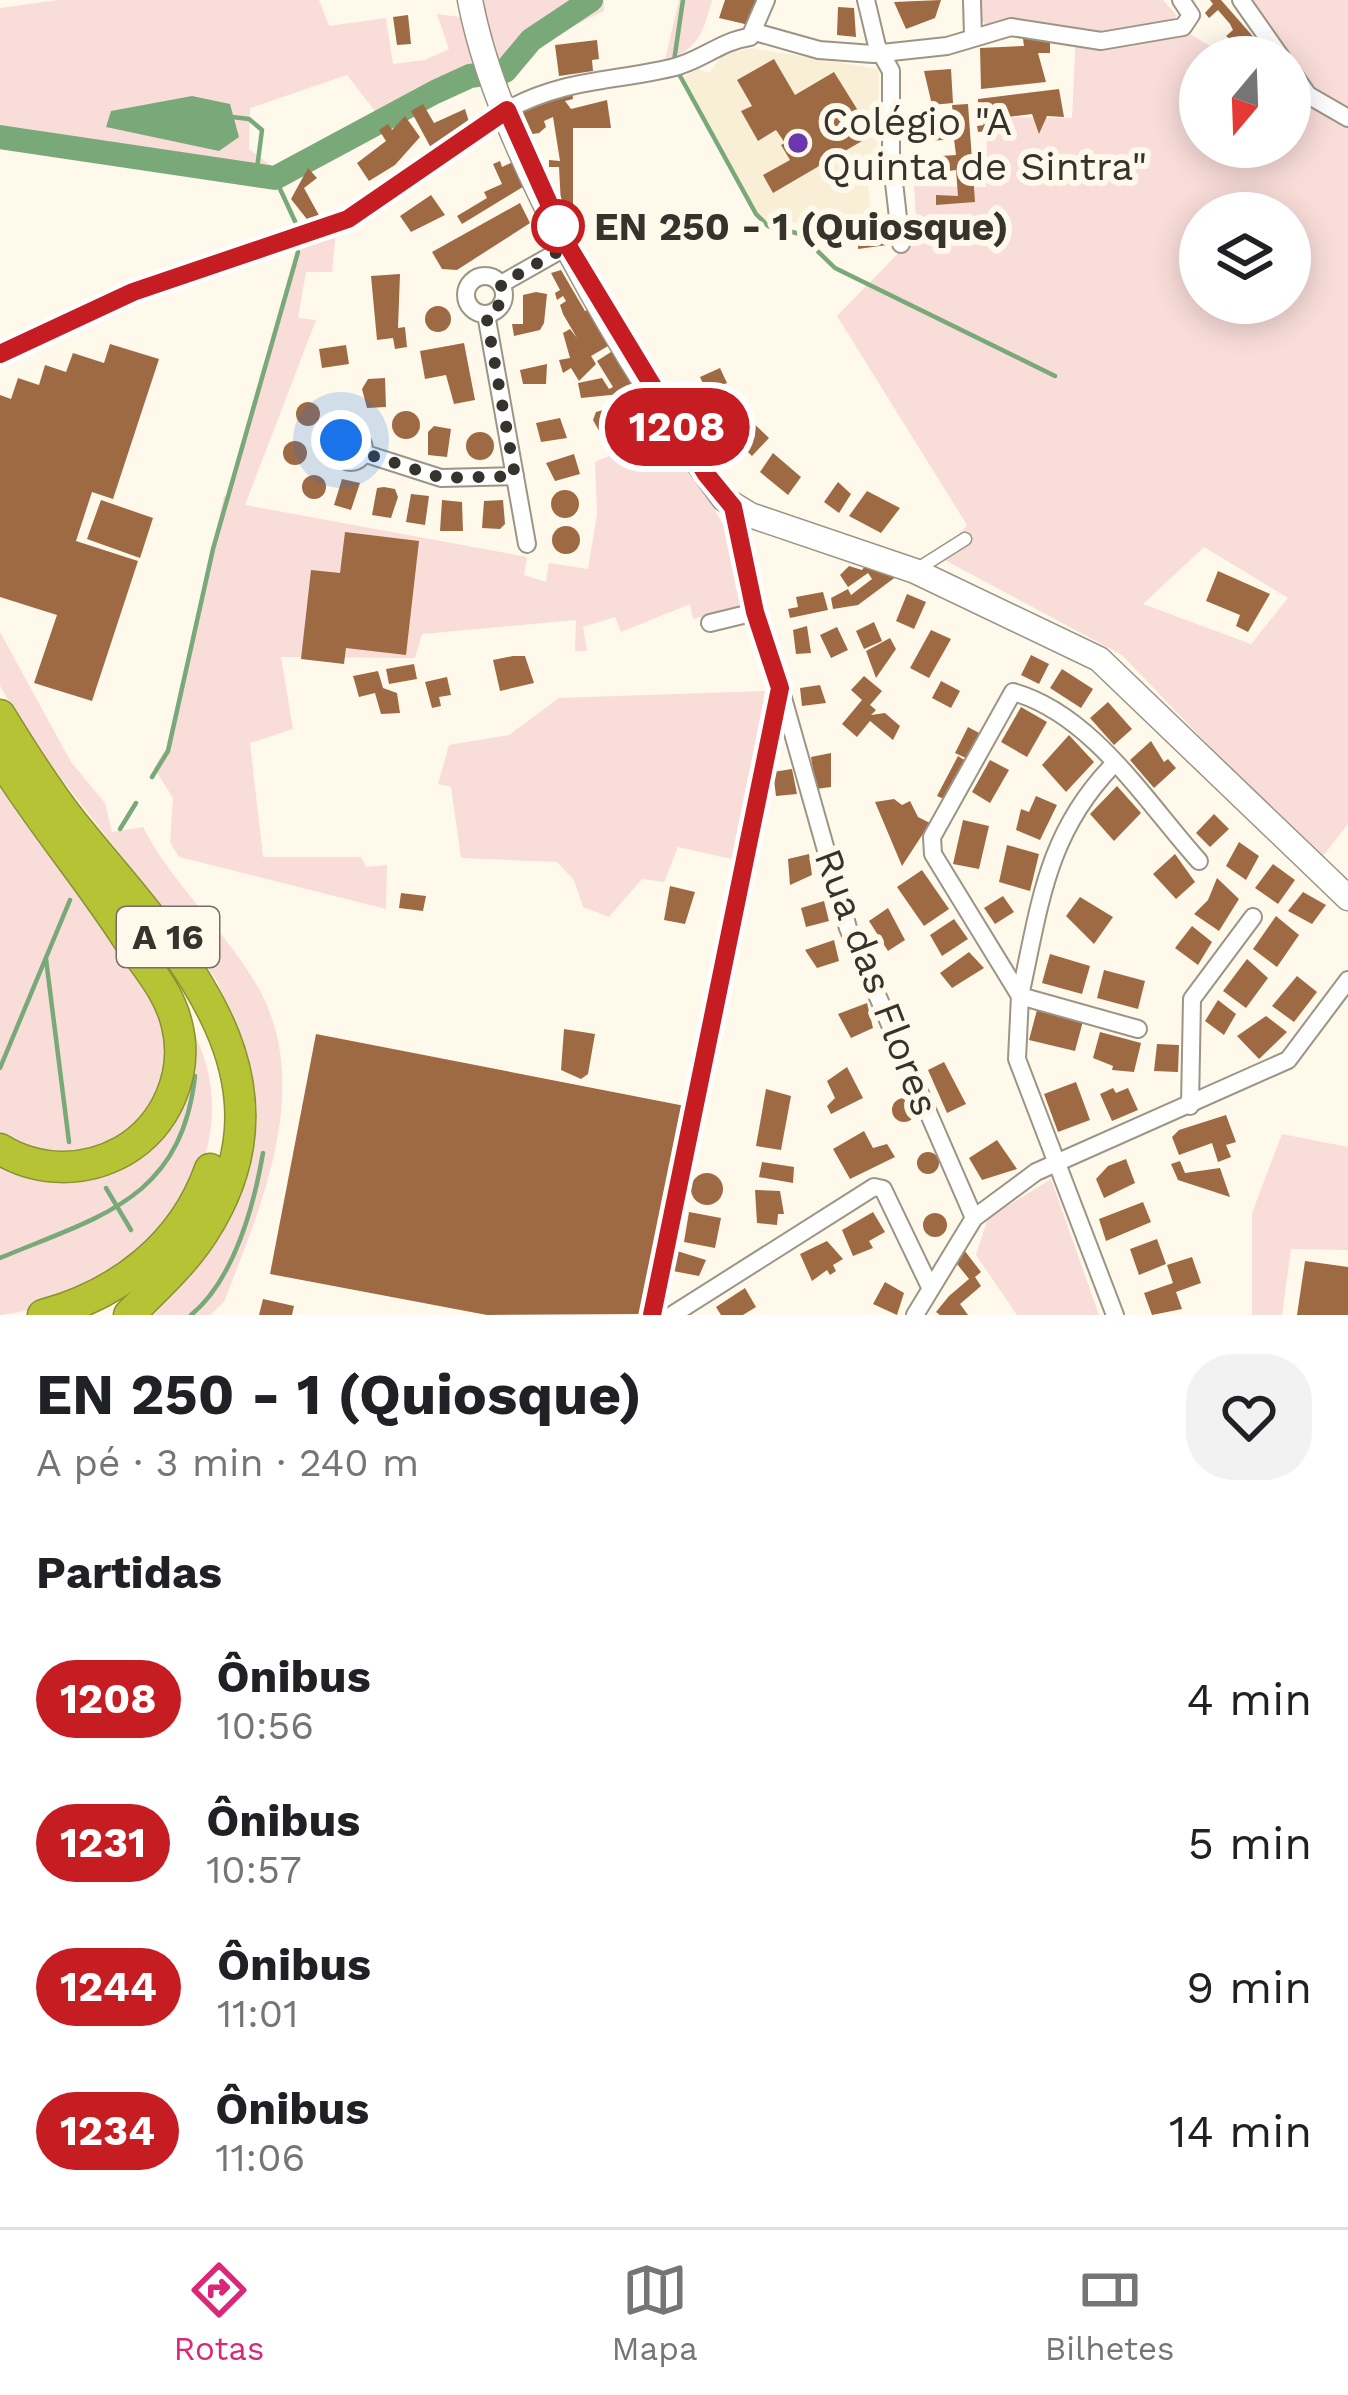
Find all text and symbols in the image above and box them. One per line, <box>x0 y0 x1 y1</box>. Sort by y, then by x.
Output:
north arrow <box>1179 36 1311 168</box>
map controls <box>1179 36 1311 324</box>
place label: Colégio "A Quinta de Sintra" <box>822 99 1147 189</box>
marker: Colégio "A Quinta de Sintra" <box>785 130 811 156</box>
button: layers <box>1179 192 1311 324</box>
marker: EN 250 - 1 (Quiosque) <box>533 201 583 251</box>
place label: EN 250 - 1 (Quiosque) <box>594 204 1008 249</box>
line badge: 1208 <box>593 388 761 466</box>
text: 1208 <box>629 402 725 451</box>
your location <box>311 410 371 470</box>
street label: Rua das Flores <box>805 842 949 1122</box>
road number: A 16 <box>117 907 219 967</box>
button: heart <box>1186 1354 1312 1480</box>
text: EN 250 - 1 (Quiosque) <box>36 1361 642 1428</box>
text: A pé · 3 min · 240 m <box>36 1440 419 1485</box>
text: Partidas <box>36 1546 222 1599</box>
text: Ônibus <box>217 1650 371 1703</box>
text: 4 min <box>1186 1673 1312 1726</box>
text: 1208 <box>60 1674 157 1723</box>
text: 10:56 <box>217 1703 314 1748</box>
text: Ônibus <box>206 1794 360 1847</box>
text: 5 min <box>1188 1817 1312 1870</box>
text: 1231 <box>60 1818 146 1867</box>
text: 10:57 <box>206 1847 302 1892</box>
text: Ônibus <box>217 1938 371 1991</box>
text: 9 min <box>1186 1961 1312 2014</box>
text: 1244 <box>60 1962 157 2011</box>
text: 11:01 <box>217 1991 298 2036</box>
text: Ônibus <box>215 2082 369 2135</box>
text: 14 min <box>1169 2105 1312 2158</box>
text: 1234 <box>60 2106 155 2155</box>
text: 11:06 <box>215 2135 305 2180</box>
tab: Rotas <box>174 2257 264 2368</box>
tab: Mapa <box>612 2257 698 2368</box>
tab: Bilhetes <box>1045 2257 1174 2368</box>

